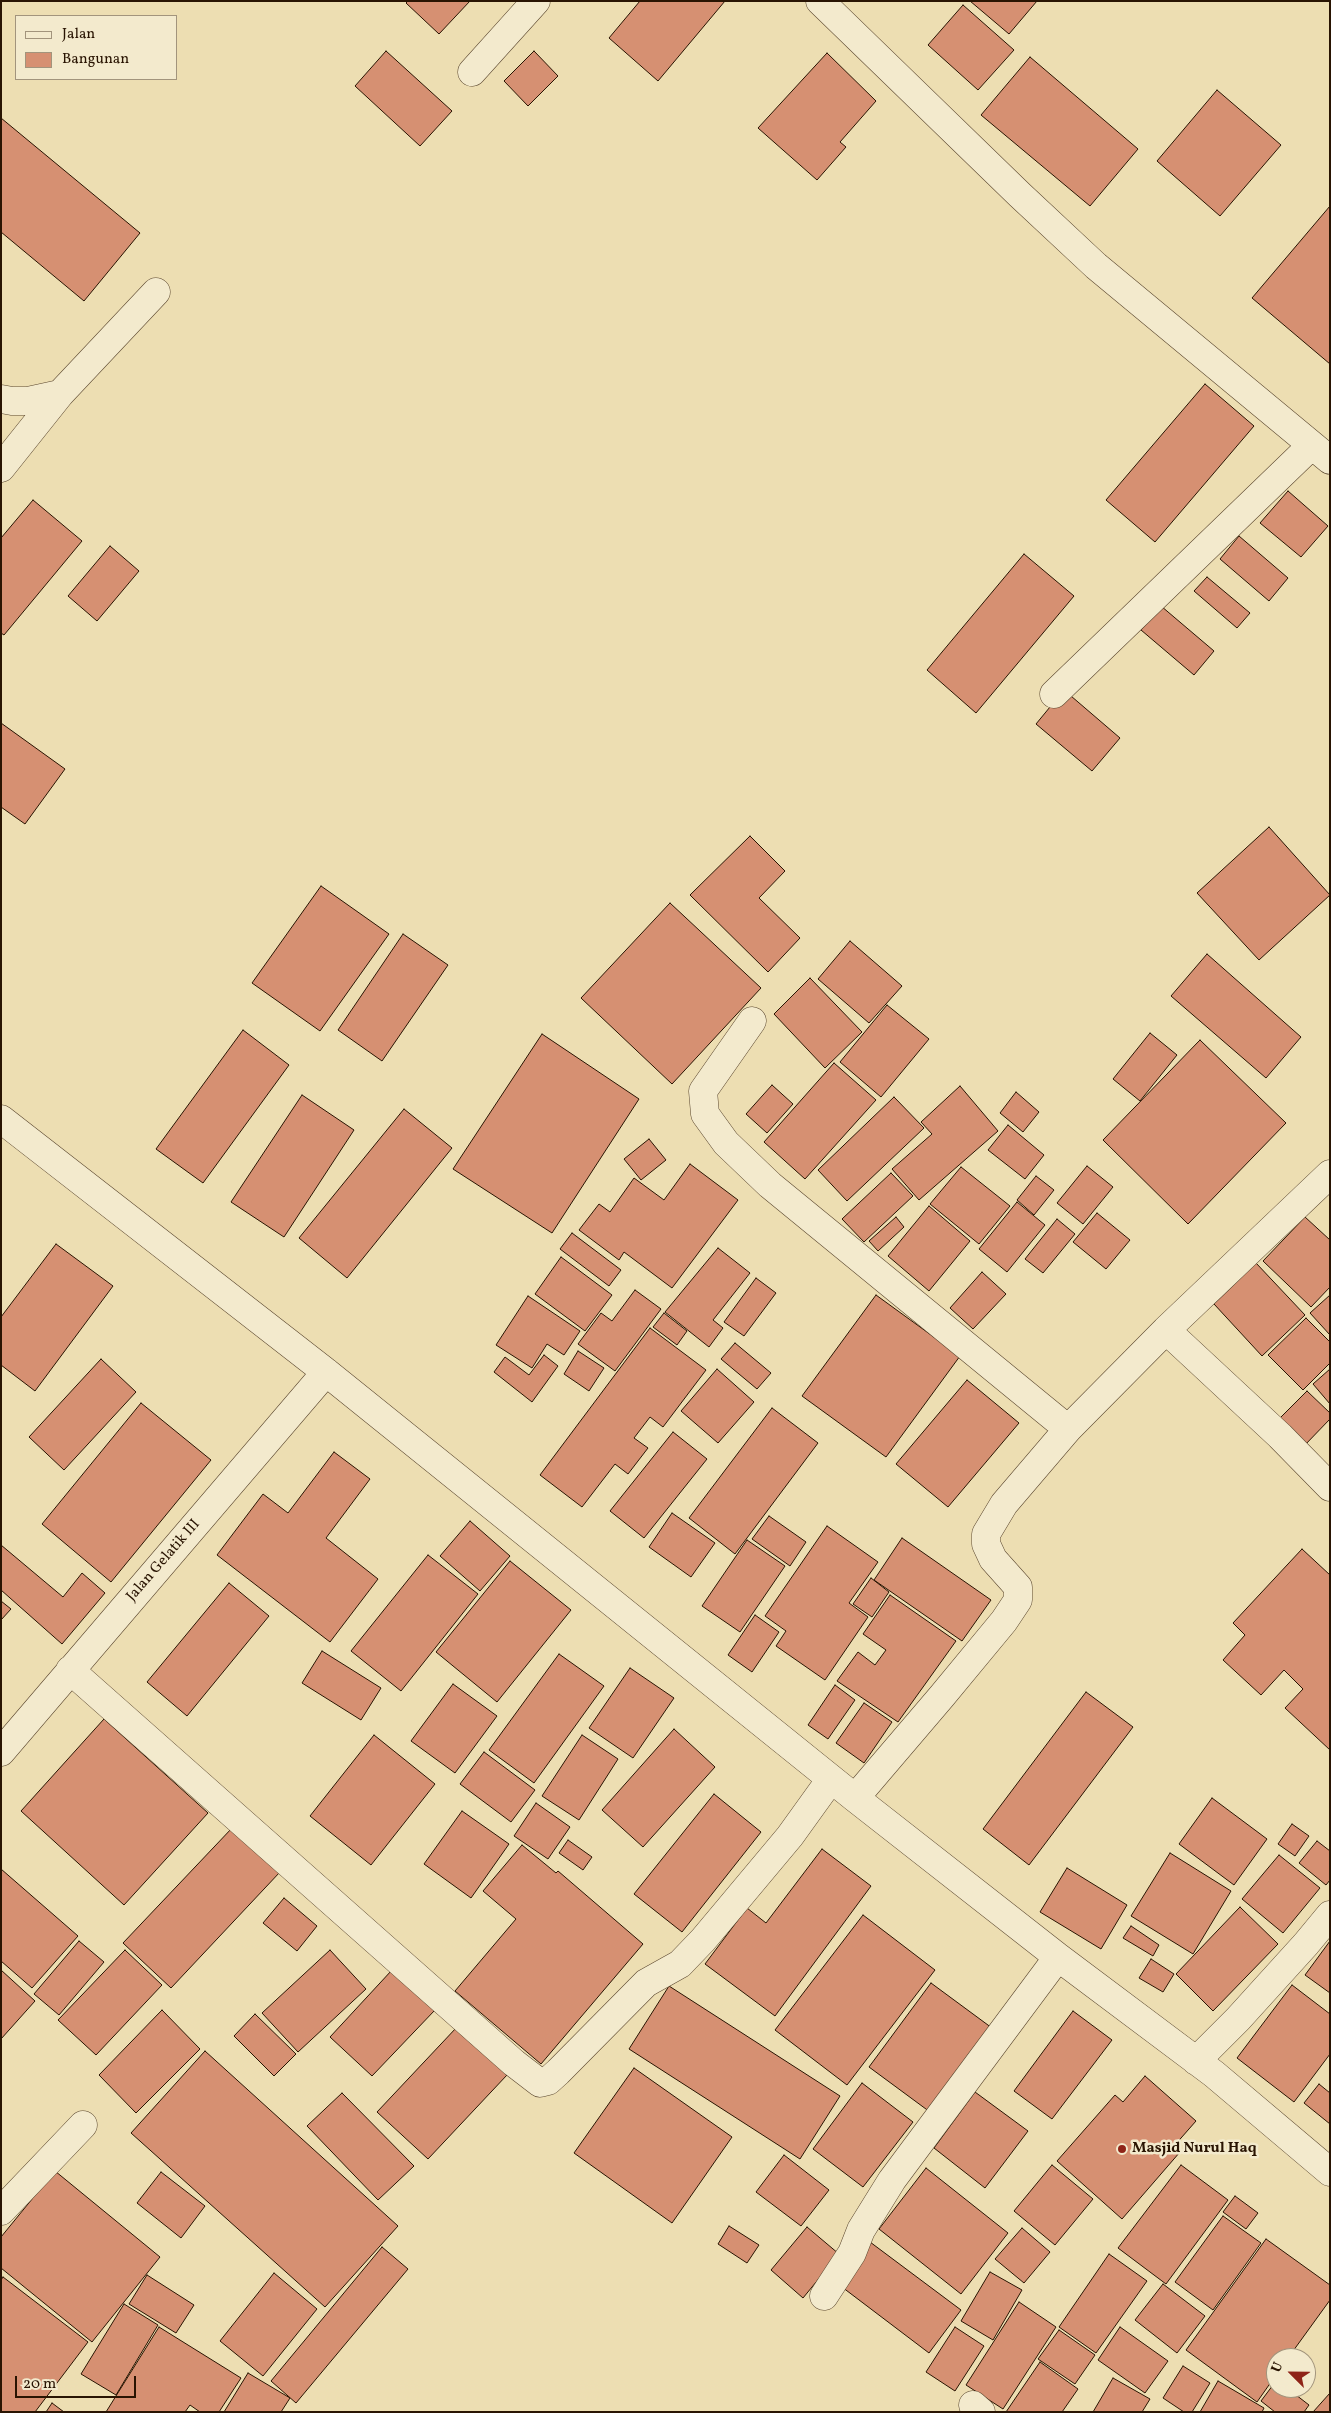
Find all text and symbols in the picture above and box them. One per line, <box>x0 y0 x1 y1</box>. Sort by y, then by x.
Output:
legend <box>15 15 178 80</box>
text: Jalan <box>62 24 95 45</box>
text: Bangunan <box>62 49 129 70</box>
street label: Jalan Gelatik III <box>123 1516 205 1606</box>
place label: Masjid Nurul Haq <box>1132 2140 1257 2158</box>
marker: Masjid Nurul Haq <box>1116 2143 1128 2155</box>
north arrow <box>1266 2348 1316 2398</box>
text: U <box>1267 2359 1288 2375</box>
scale bar <box>18 2366 139 2398</box>
text: 20 m <box>23 2374 56 2395</box>

